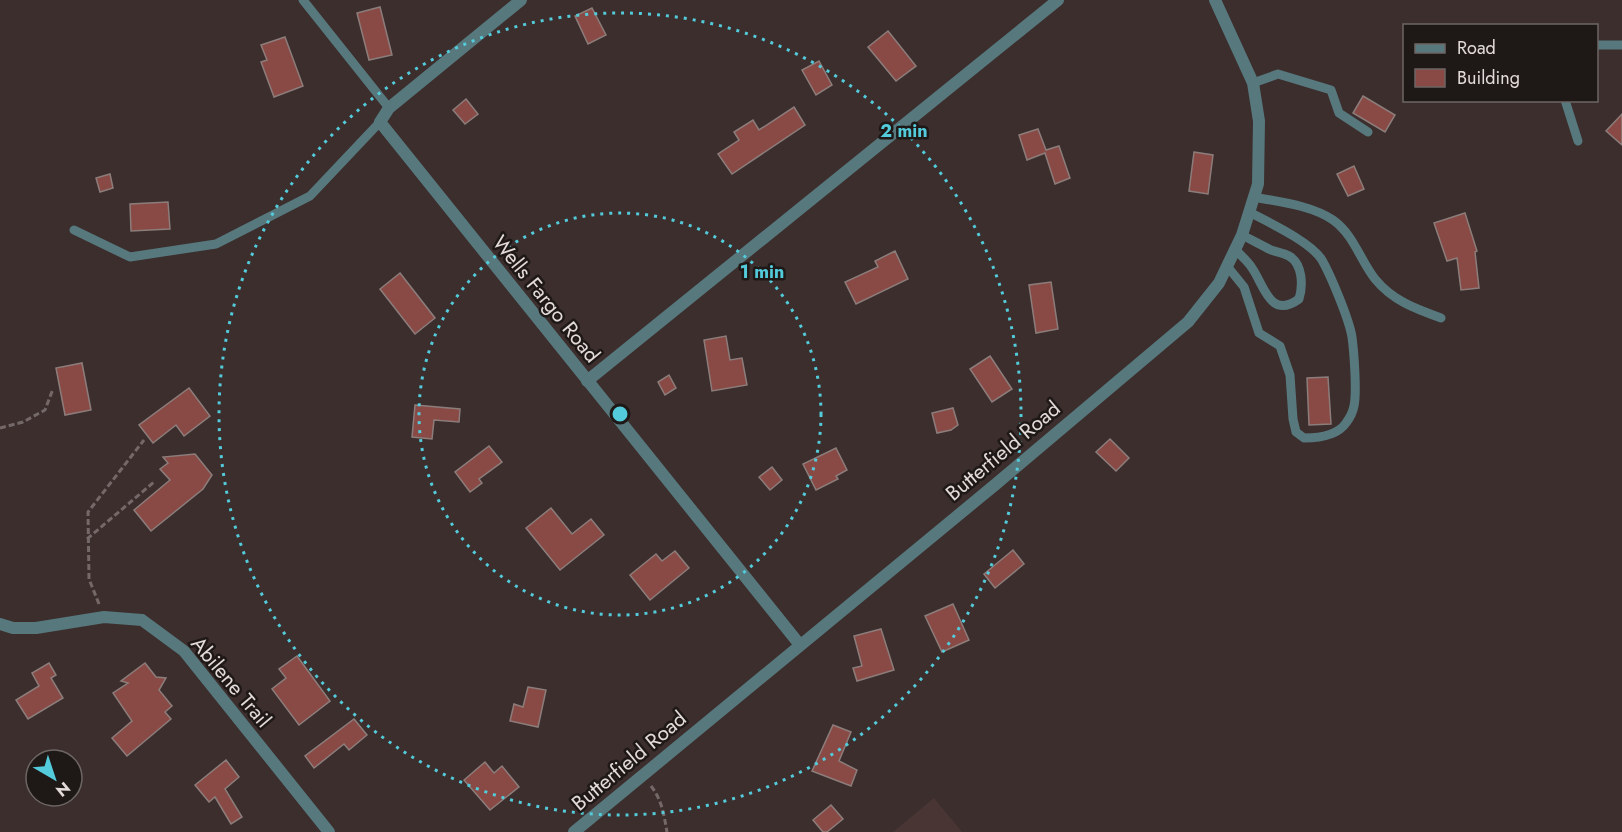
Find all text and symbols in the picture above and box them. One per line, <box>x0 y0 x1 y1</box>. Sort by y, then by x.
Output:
legend <box>1403 24 1598 102</box>
text: Road <box>1457 35 1496 61</box>
text: Building <box>1457 65 1520 91</box>
text: 2 min <box>880 118 928 144</box>
street label: Wells Fargo Road <box>485 229 607 369</box>
text: 1 min <box>740 259 784 285</box>
street label: Butterfield Road <box>939 394 1067 508</box>
centre of rings <box>610 404 630 424</box>
street label: Abilene Trail <box>184 630 278 734</box>
street label: Butterfield Road <box>565 704 693 818</box>
north arrow <box>24 748 84 808</box>
text: N <box>51 776 75 802</box>

